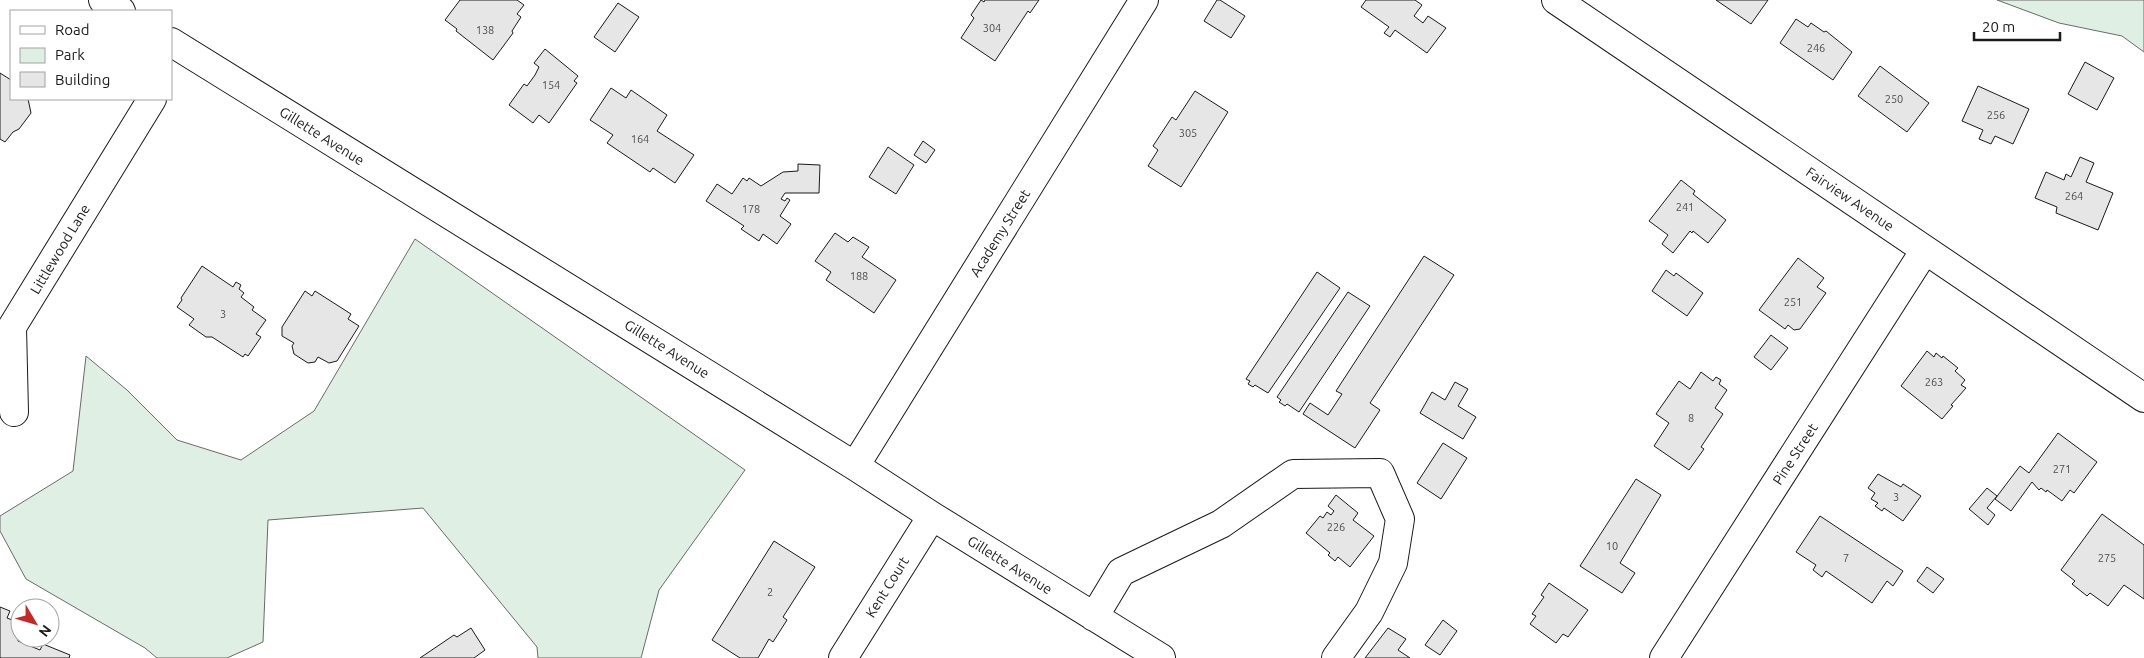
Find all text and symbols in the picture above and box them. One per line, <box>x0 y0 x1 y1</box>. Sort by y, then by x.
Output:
legend <box>10 10 172 100</box>
scale bar <box>1974 10 2060 42</box>
text: 20 m <box>1982 18 2015 35</box>
text: Road <box>55 21 90 38</box>
house number: 304 <box>983 22 1001 34</box>
house number: 138 <box>476 24 494 36</box>
house number: 246 <box>1807 42 1825 54</box>
text: Park <box>55 46 85 63</box>
text: Building <box>55 71 110 88</box>
house number: 154 <box>542 79 560 91</box>
house number: 250 <box>1885 93 1903 105</box>
street label: Gillette Avenue <box>277 104 367 168</box>
house number: 256 <box>1987 109 2005 121</box>
house number: 305 <box>1179 127 1197 139</box>
house number: 164 <box>631 133 649 145</box>
street label: Fairview Avenue <box>1803 164 1897 234</box>
street label: Academy Street <box>967 186 1033 280</box>
house number: 264 <box>2065 190 2083 202</box>
street label: Littlewood Lane <box>27 201 93 297</box>
house number: 241 <box>1676 201 1694 213</box>
house number: 178 <box>742 203 760 215</box>
house number: 188 <box>850 270 868 282</box>
house number: 251 <box>1784 296 1802 308</box>
house number: 3 <box>220 308 226 320</box>
street label: Gillette Avenue <box>622 317 712 381</box>
house number: 263 <box>1925 376 1943 388</box>
house number: 8 <box>1688 412 1694 424</box>
street label: Pine Street <box>1769 420 1821 488</box>
house number: 271 <box>2053 463 2071 475</box>
house number: 3 <box>1893 491 1899 503</box>
house number: 226 <box>1327 521 1345 533</box>
street label: Gillette Avenue <box>965 533 1055 597</box>
house number: 10 <box>1606 540 1618 552</box>
house number: 7 <box>1843 552 1849 564</box>
house number: 275 <box>2098 552 2116 564</box>
street label: Kent Court <box>862 553 912 620</box>
house number: 2 <box>767 586 773 598</box>
north arrow <box>10 598 60 648</box>
text: N <box>36 622 55 640</box>

